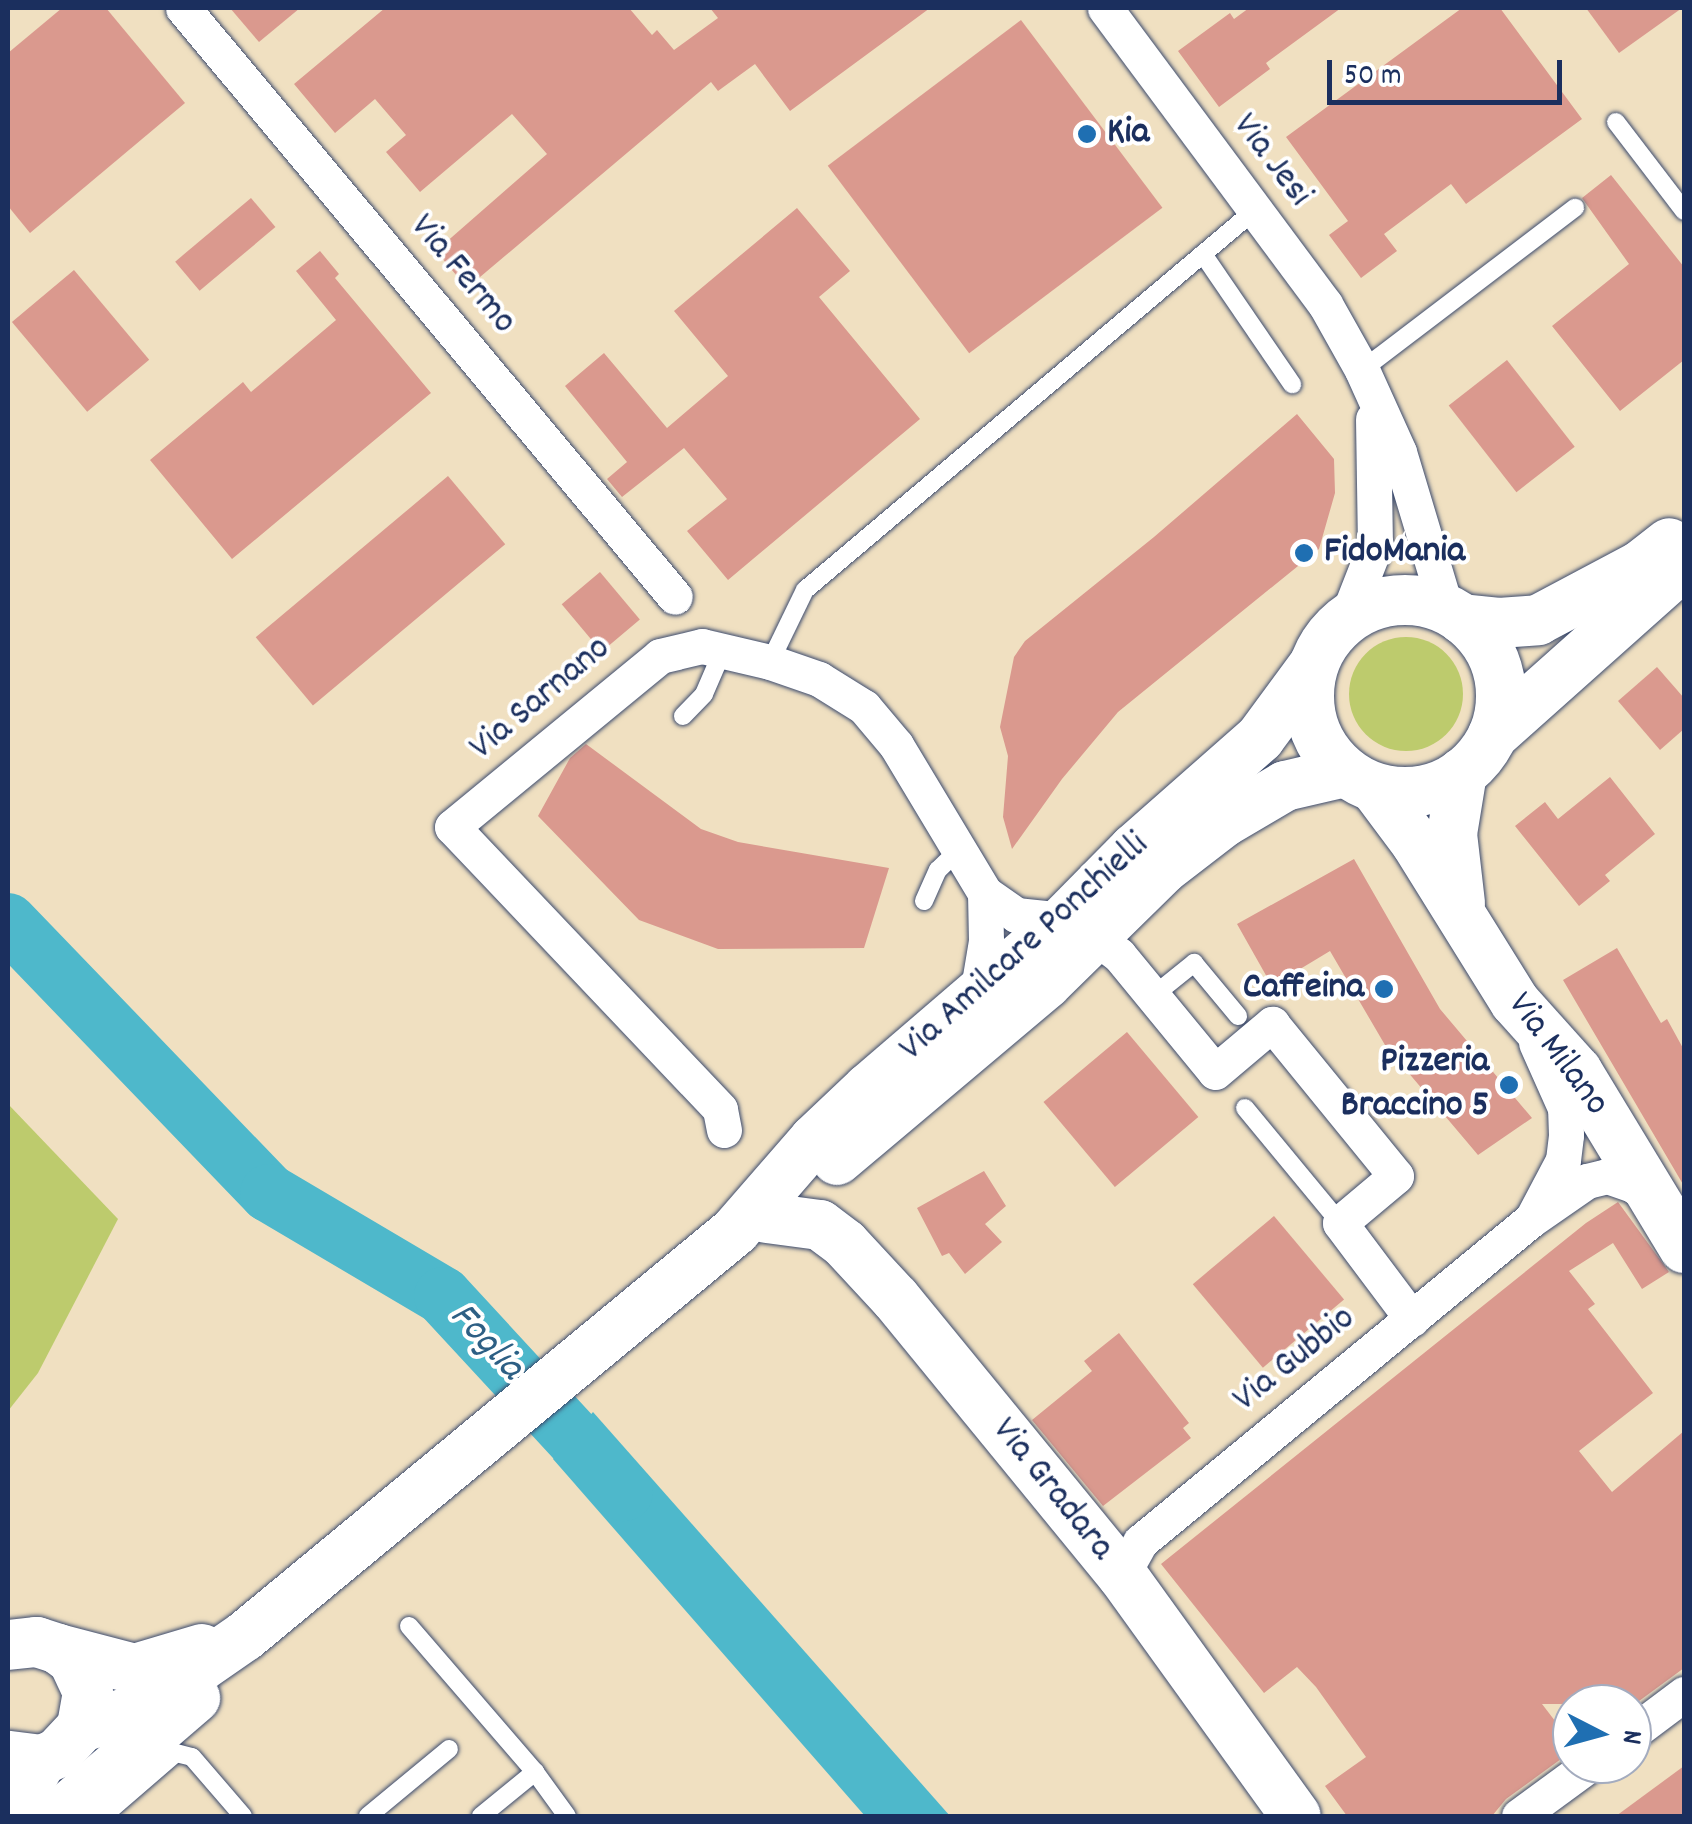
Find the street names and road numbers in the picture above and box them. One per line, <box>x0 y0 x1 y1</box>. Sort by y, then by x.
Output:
street label: Via Jesi <box>1221 105 1321 217</box>
street label: Via Fermo <box>399 206 525 344</box>
street label: Via Sarnano <box>461 627 621 771</box>
street label: Via Amilcare Ponchielli <box>891 824 1159 1072</box>
street label: Via Milano <box>1496 984 1618 1126</box>
street label: Via Gubbio <box>1225 1297 1365 1423</box>
street label: Via Gradara <box>981 1409 1123 1571</box>

